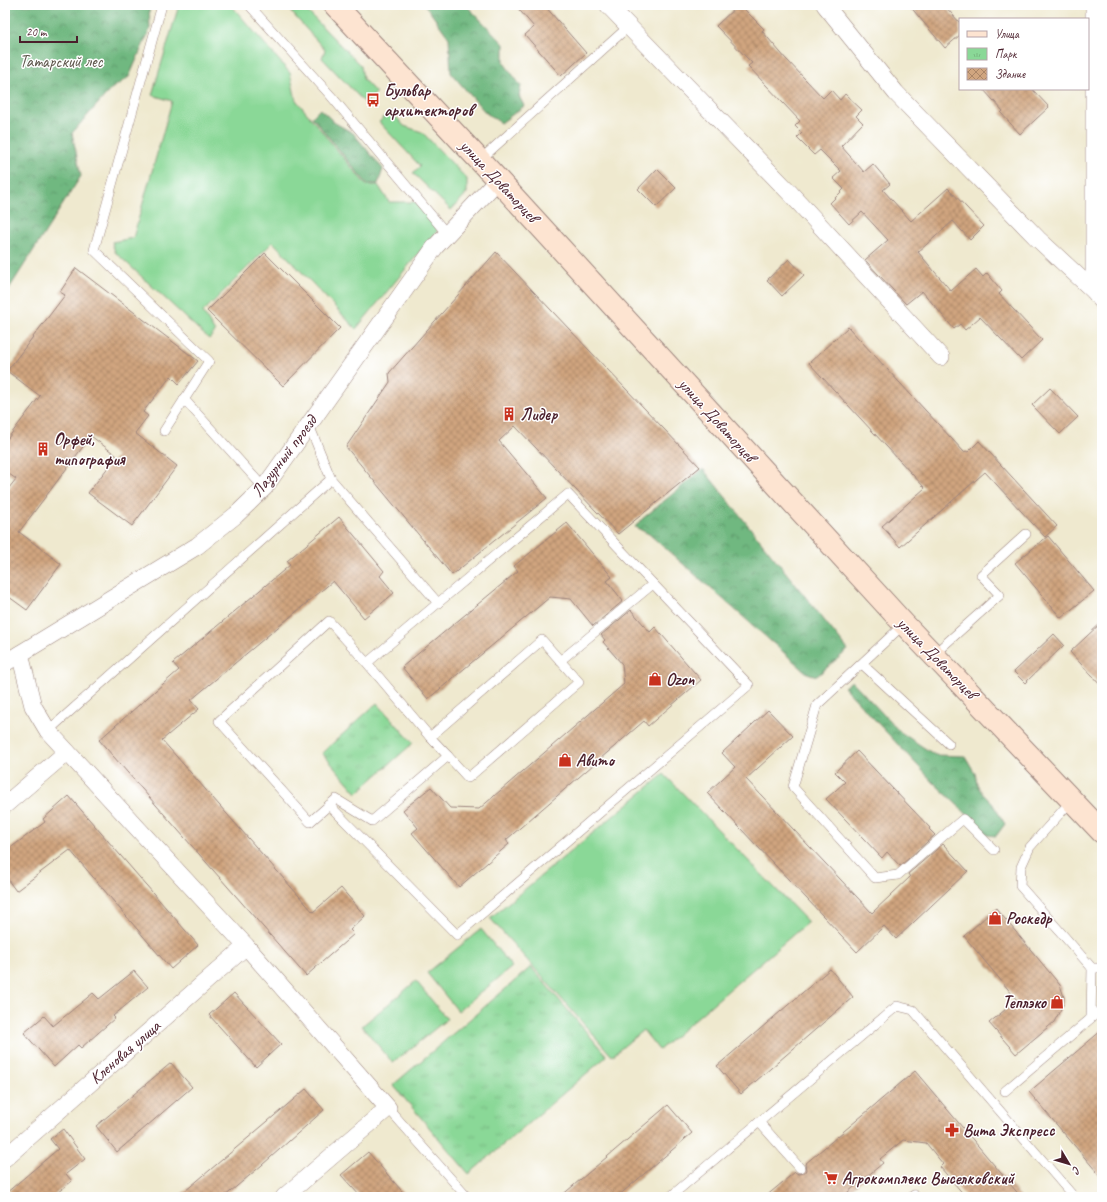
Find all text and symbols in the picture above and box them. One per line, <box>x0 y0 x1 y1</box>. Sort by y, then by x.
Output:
scale bar <box>20 18 77 44</box>
legend <box>959 18 1089 90</box>
text: 20 m <box>26 24 48 40</box>
text: Улица <box>995 26 1020 42</box>
text: Парк <box>995 46 1018 62</box>
park label: Татарский лес <box>20 51 103 72</box>
text: Здание <box>995 66 1026 82</box>
place label: Бульвар архитекторов <box>384 80 477 121</box>
bus stop icon: Бульвар архитекторов <box>365 92 381 108</box>
street label: улица Доваторцев <box>455 134 545 230</box>
street label: улица Доваторцев <box>673 373 763 469</box>
place label: Лидер <box>520 404 558 425</box>
building icon: Лидер <box>501 406 517 422</box>
street label: Лазурный проезд <box>247 409 323 502</box>
place label: Орфей, типография <box>54 429 126 470</box>
building icon: Орфей, типография <box>35 441 51 457</box>
street label: улица Доваторцев <box>892 612 984 706</box>
place label: Ozon <box>666 669 696 690</box>
shop icon: Ozon <box>647 671 663 687</box>
place label: Авито <box>576 750 616 771</box>
shop icon: Авито <box>557 752 573 768</box>
place label: Роскедр <box>1006 908 1053 929</box>
shop icon: Роскедр <box>987 910 1003 926</box>
place label: Теплэко <box>1003 992 1048 1013</box>
shop icon: Теплэко <box>1049 994 1065 1010</box>
street label: Кленовая улица <box>85 1014 166 1088</box>
place label: Вита Экспресс <box>963 1120 1055 1141</box>
pharmacy icon: Вита Экспресс <box>944 1122 960 1138</box>
north arrow <box>1049 1144 1089 1184</box>
text: С <box>1069 1164 1084 1178</box>
place label: Агрокомплекс Выселковский <box>842 1168 1016 1189</box>
supermarket icon: Агрокомплекс Выселковский <box>823 1170 839 1186</box>

